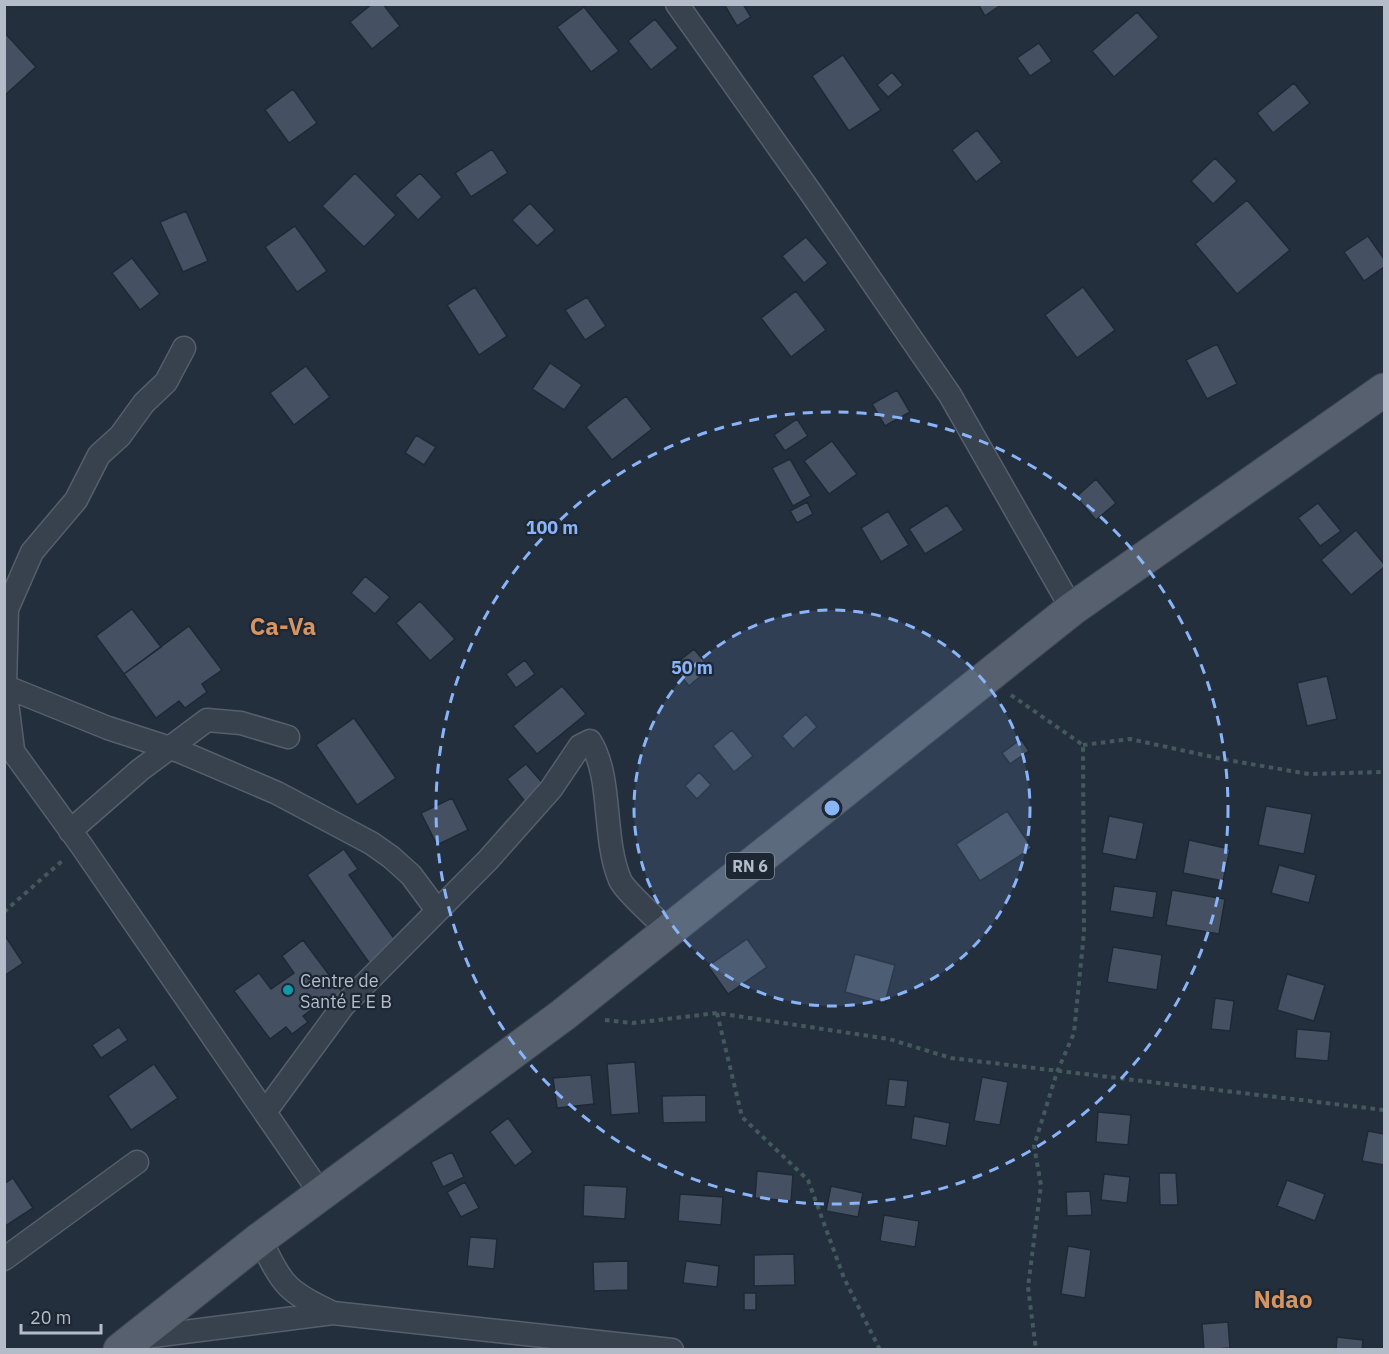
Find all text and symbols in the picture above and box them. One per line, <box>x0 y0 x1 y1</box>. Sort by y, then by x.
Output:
text: 100 m <box>526 516 578 539</box>
district label: Ca-Va <box>250 610 316 642</box>
text: 50 m <box>671 656 713 679</box>
centre of rings <box>822 798 842 818</box>
road number: RN 6 <box>726 853 774 879</box>
place label: Centre de Santé E E B <box>300 969 392 1013</box>
marker: Centre de Santé E E B <box>281 983 295 997</box>
district label: Ndao <box>1253 1283 1313 1315</box>
scale bar <box>21 1297 100 1335</box>
text: 20 m <box>30 1306 72 1329</box>

